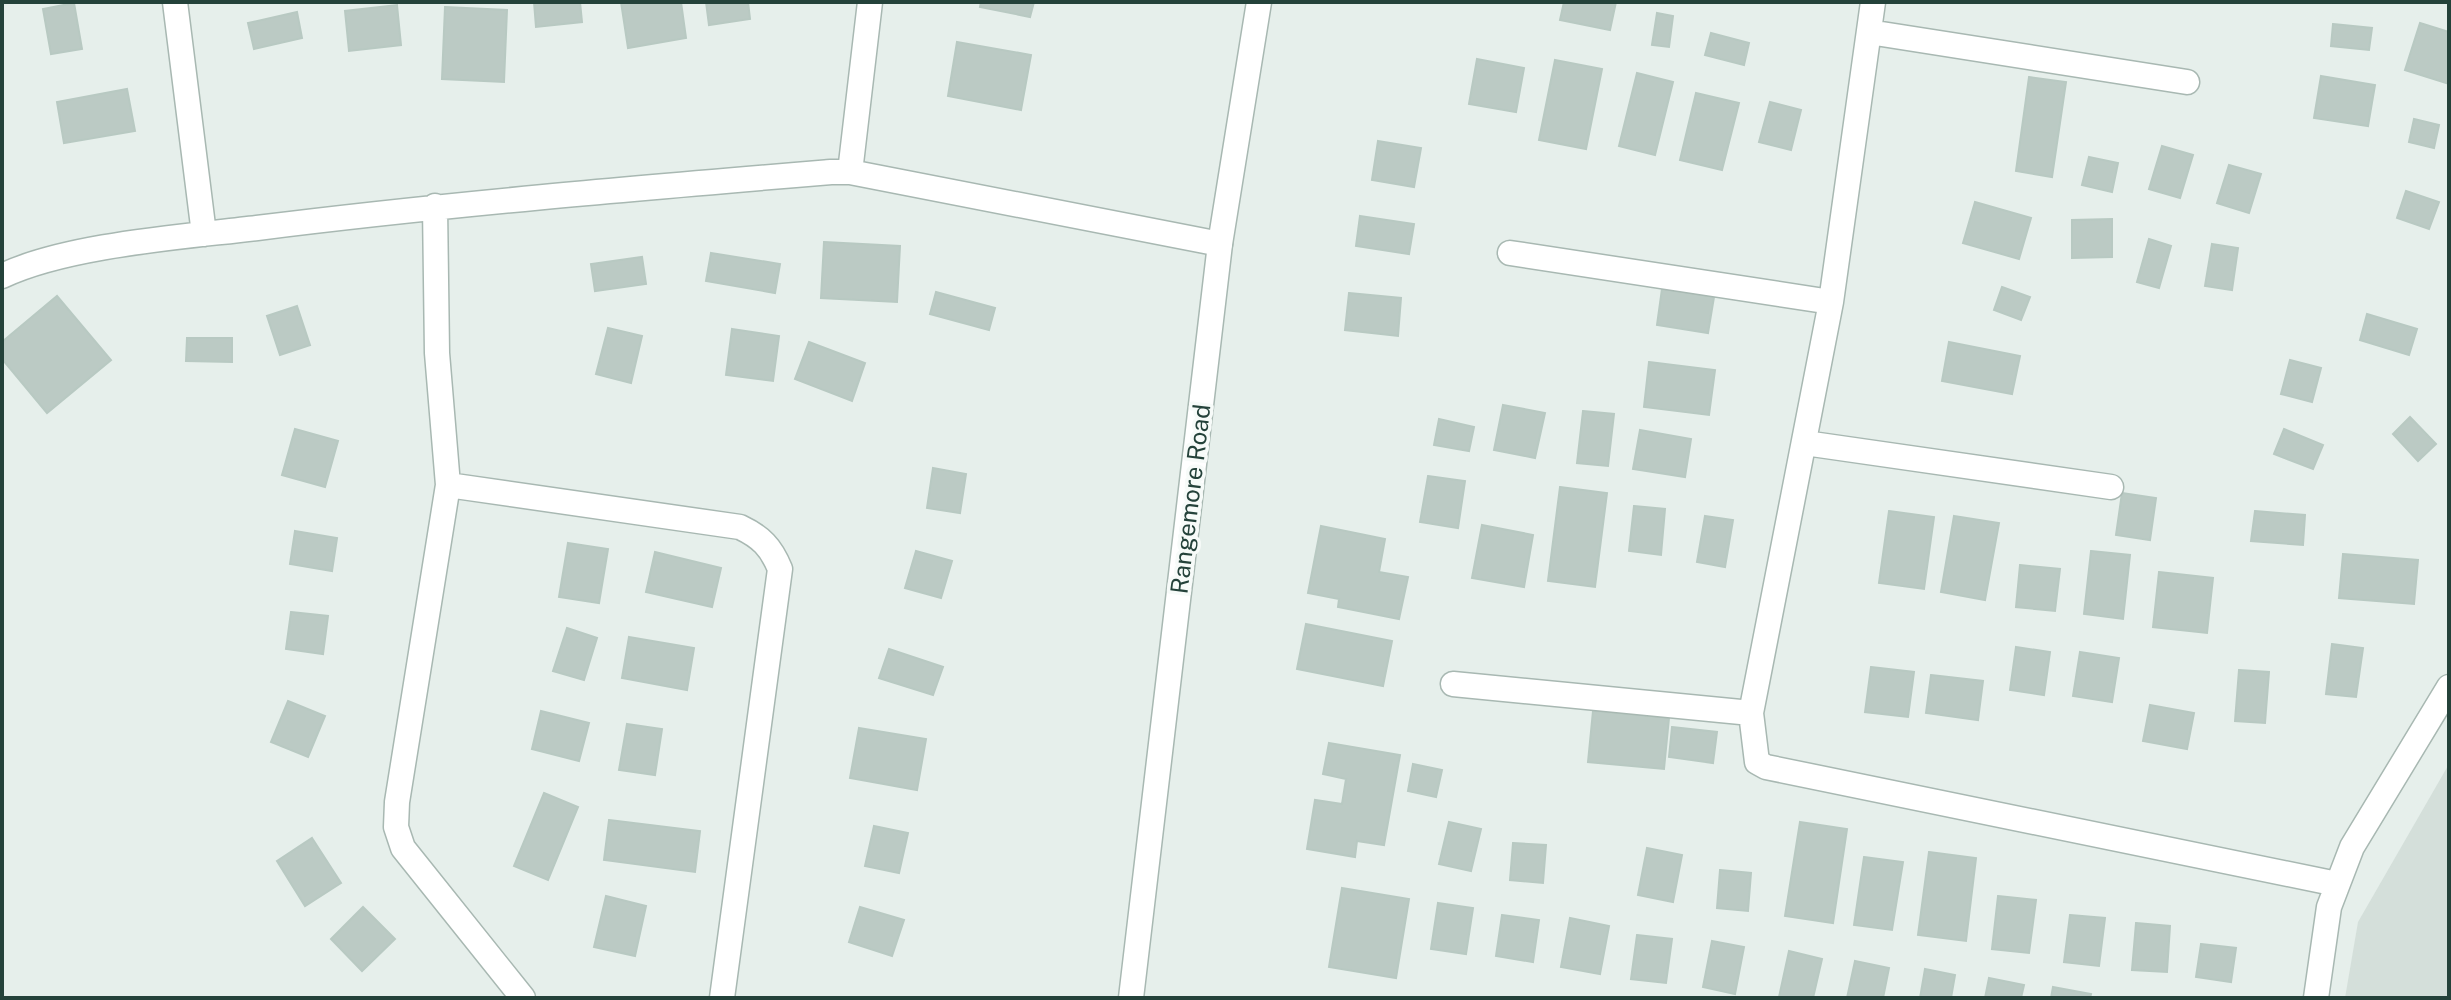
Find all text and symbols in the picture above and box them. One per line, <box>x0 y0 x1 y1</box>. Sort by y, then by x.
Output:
street label: Rangemore Road <box>1164 403 1216 595</box>

